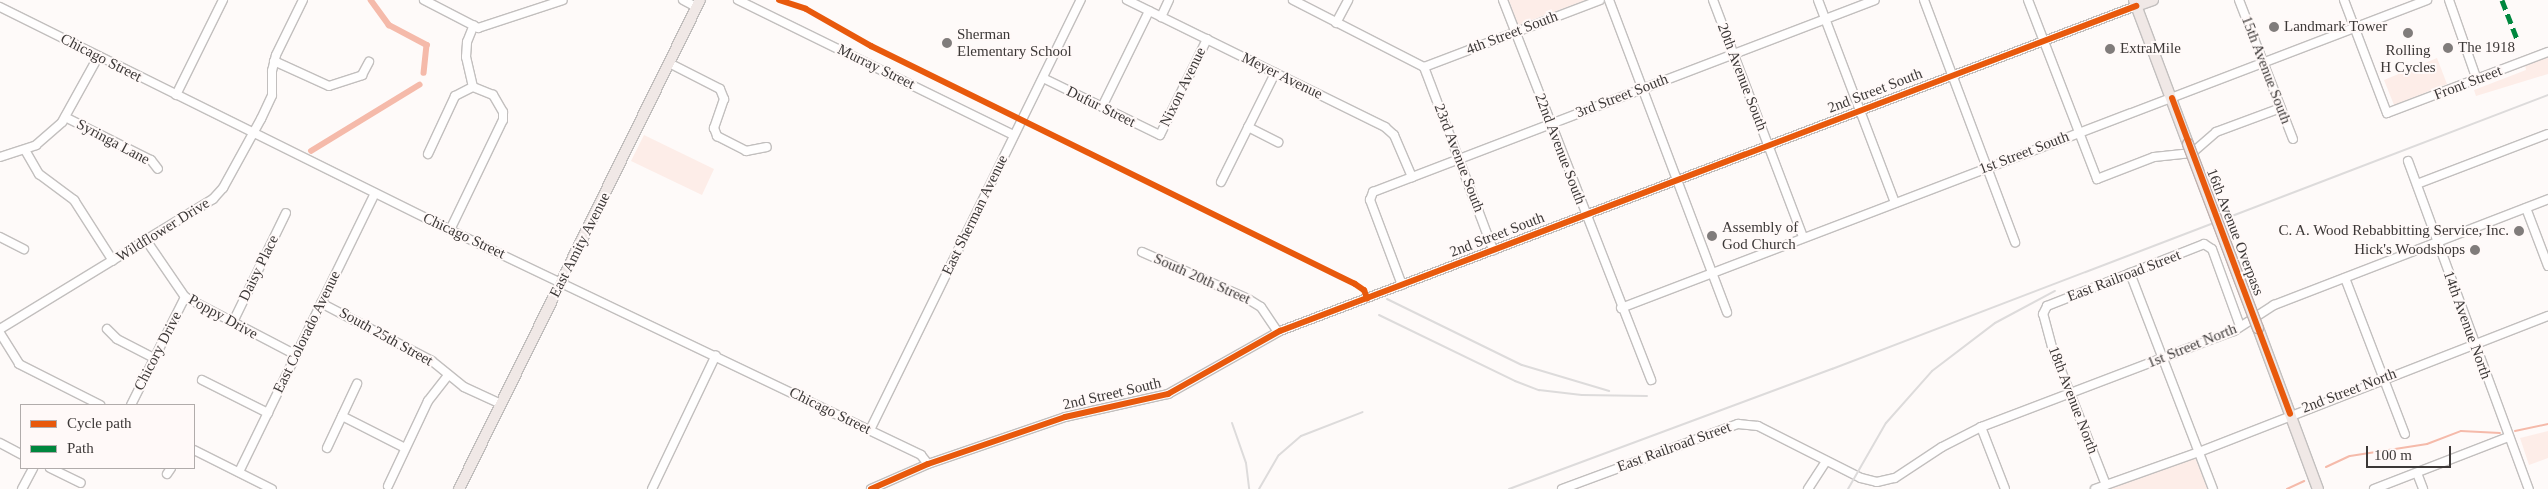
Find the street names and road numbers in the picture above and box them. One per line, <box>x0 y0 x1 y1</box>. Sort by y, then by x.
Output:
street label: 4th Street South <box>1464 7 1560 59</box>
street label: 15th Avenue South <box>2237 13 2295 127</box>
street label: 20th Avenue South <box>1713 20 1771 134</box>
street label: Chicago Street <box>57 30 145 86</box>
street label: Murray Street <box>834 41 918 93</box>
street label: Nixon Avenue <box>1156 44 1210 130</box>
street label: Meyer Avenue <box>1238 49 1326 103</box>
street label: Front Street <box>2432 62 2504 104</box>
street label: 2nd Street South <box>1825 65 1925 117</box>
street label: 3rd Street South <box>1573 70 1671 122</box>
street label: Dufur Street <box>1064 83 1138 131</box>
street label: 22nd Avenue South <box>1530 91 1590 207</box>
street label: 23rd Avenue South <box>1430 101 1488 215</box>
street label: Syringa Lane <box>73 115 153 169</box>
street label: 1st Street South <box>1976 128 2072 178</box>
street label: East Sherman Avenue <box>938 152 1012 278</box>
street label: 16th Avenue Overpass <box>2202 166 2268 298</box>
street label: East Amity Avenue <box>545 189 615 301</box>
street label: Wildflower Drive <box>113 194 213 266</box>
street label: Chicago Street <box>420 209 508 263</box>
street label: 2nd Street South <box>1447 209 1547 261</box>
street label: Daisy Place <box>235 232 283 304</box>
street label: East Railroad Street <box>2065 246 2183 306</box>
street label: South 20th Street <box>1151 250 1253 308</box>
street label: East Colorado Avenue <box>269 268 345 396</box>
street label: 14th Avenue North <box>2439 268 2495 382</box>
street label: Poppy Drive <box>185 291 261 343</box>
street label: South 25th Street <box>336 304 436 370</box>
street label: Chicory Drive <box>130 308 186 394</box>
street label: 1st Street North <box>2145 320 2239 372</box>
street label: 18th Avenue North <box>2044 343 2102 457</box>
street label: 2nd Street North <box>2299 365 2399 417</box>
street label: 2nd Street South <box>1061 374 1163 414</box>
street label: Chicago Street <box>786 383 874 439</box>
street label: East Railroad Street <box>1615 418 1733 476</box>

